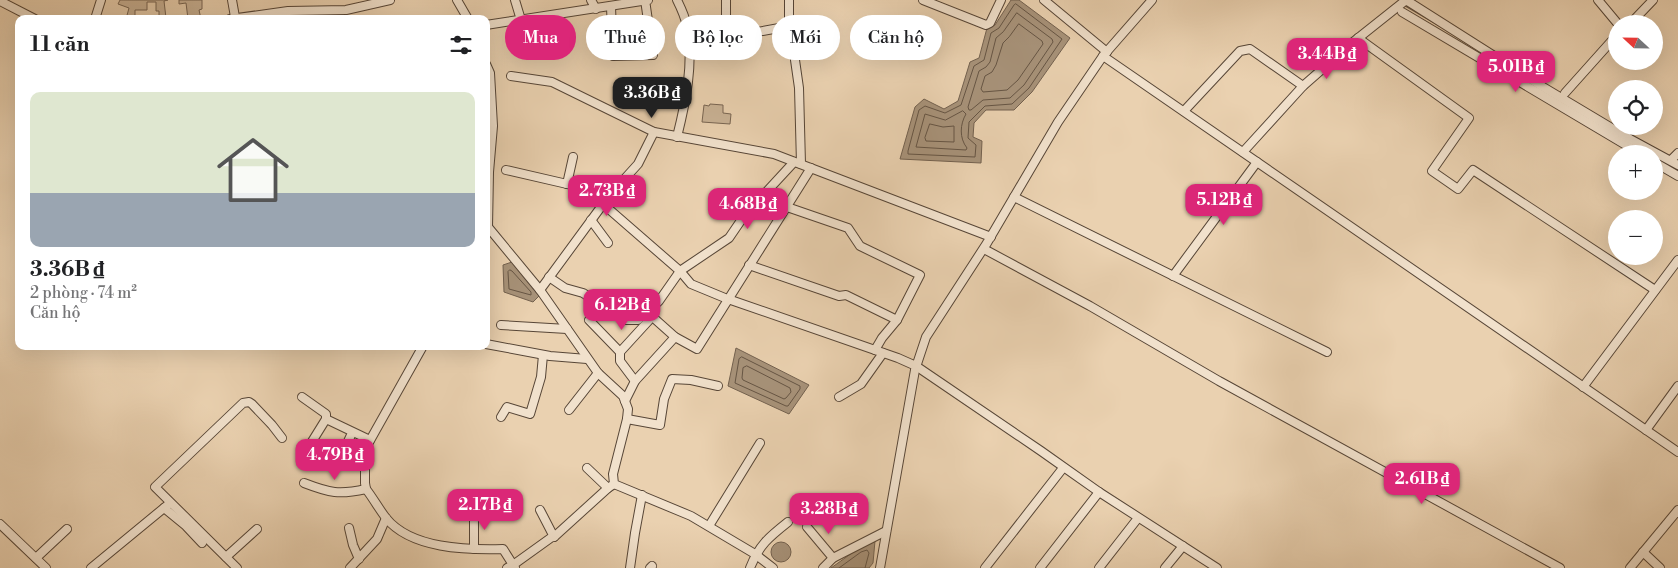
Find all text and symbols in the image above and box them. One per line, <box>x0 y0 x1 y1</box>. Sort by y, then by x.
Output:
chip: Mua <box>505 15 576 60</box>
chip: Thuê <box>586 15 665 60</box>
chip: Bộ lọc <box>675 15 762 60</box>
chip: Mới <box>772 15 840 60</box>
chip: Căn hộ <box>850 15 942 60</box>
north arrow <box>1608 15 1662 70</box>
map controls <box>1608 15 1663 265</box>
icon: filters <box>447 31 475 59</box>
text: 11 căn <box>30 32 89 58</box>
pin: 3.44B ₫ <box>1281 38 1373 80</box>
text: 3.44B ₫ <box>1298 44 1356 64</box>
pin: 5.01B ₫ <box>1470 51 1562 93</box>
text: 5.01B ₫ <box>1488 57 1544 77</box>
pin: 3.36B ₫ <box>606 76 698 119</box>
button: locate <box>1608 80 1663 135</box>
text: 3.36B ₫ <box>624 83 680 103</box>
icon: home <box>208 125 298 215</box>
button: + <box>1608 145 1663 200</box>
pin: 2.73B ₫ <box>561 174 653 217</box>
text: 2.73B ₫ <box>579 181 635 201</box>
pin: 5.12B ₫ <box>1178 184 1270 226</box>
pin: 4.68B ₫ <box>702 188 794 230</box>
text: 5.12B ₫ <box>1196 190 1252 210</box>
text: 4.68B ₫ <box>719 194 777 214</box>
button: − <box>1608 210 1663 265</box>
text: 3.36B ₫ <box>30 257 104 283</box>
text: 2 phòng · 74 m² <box>30 283 137 303</box>
pin: 6.12B ₫ <box>576 288 668 331</box>
text: 6.12B ₫ <box>594 295 650 315</box>
text: Căn hộ <box>30 303 80 323</box>
pin: 4.79B ₫ <box>289 438 381 481</box>
text: 4.79B ₫ <box>306 445 364 465</box>
pin: 2.61B ₫ <box>1376 462 1468 505</box>
text: 2.61B ₫ <box>1395 469 1449 489</box>
pin: 2.17B ₫ <box>439 488 531 531</box>
pin: 3.28B ₫ <box>783 492 875 535</box>
text: 2.17B ₫ <box>458 495 512 515</box>
text: 3.28B ₫ <box>801 499 858 519</box>

